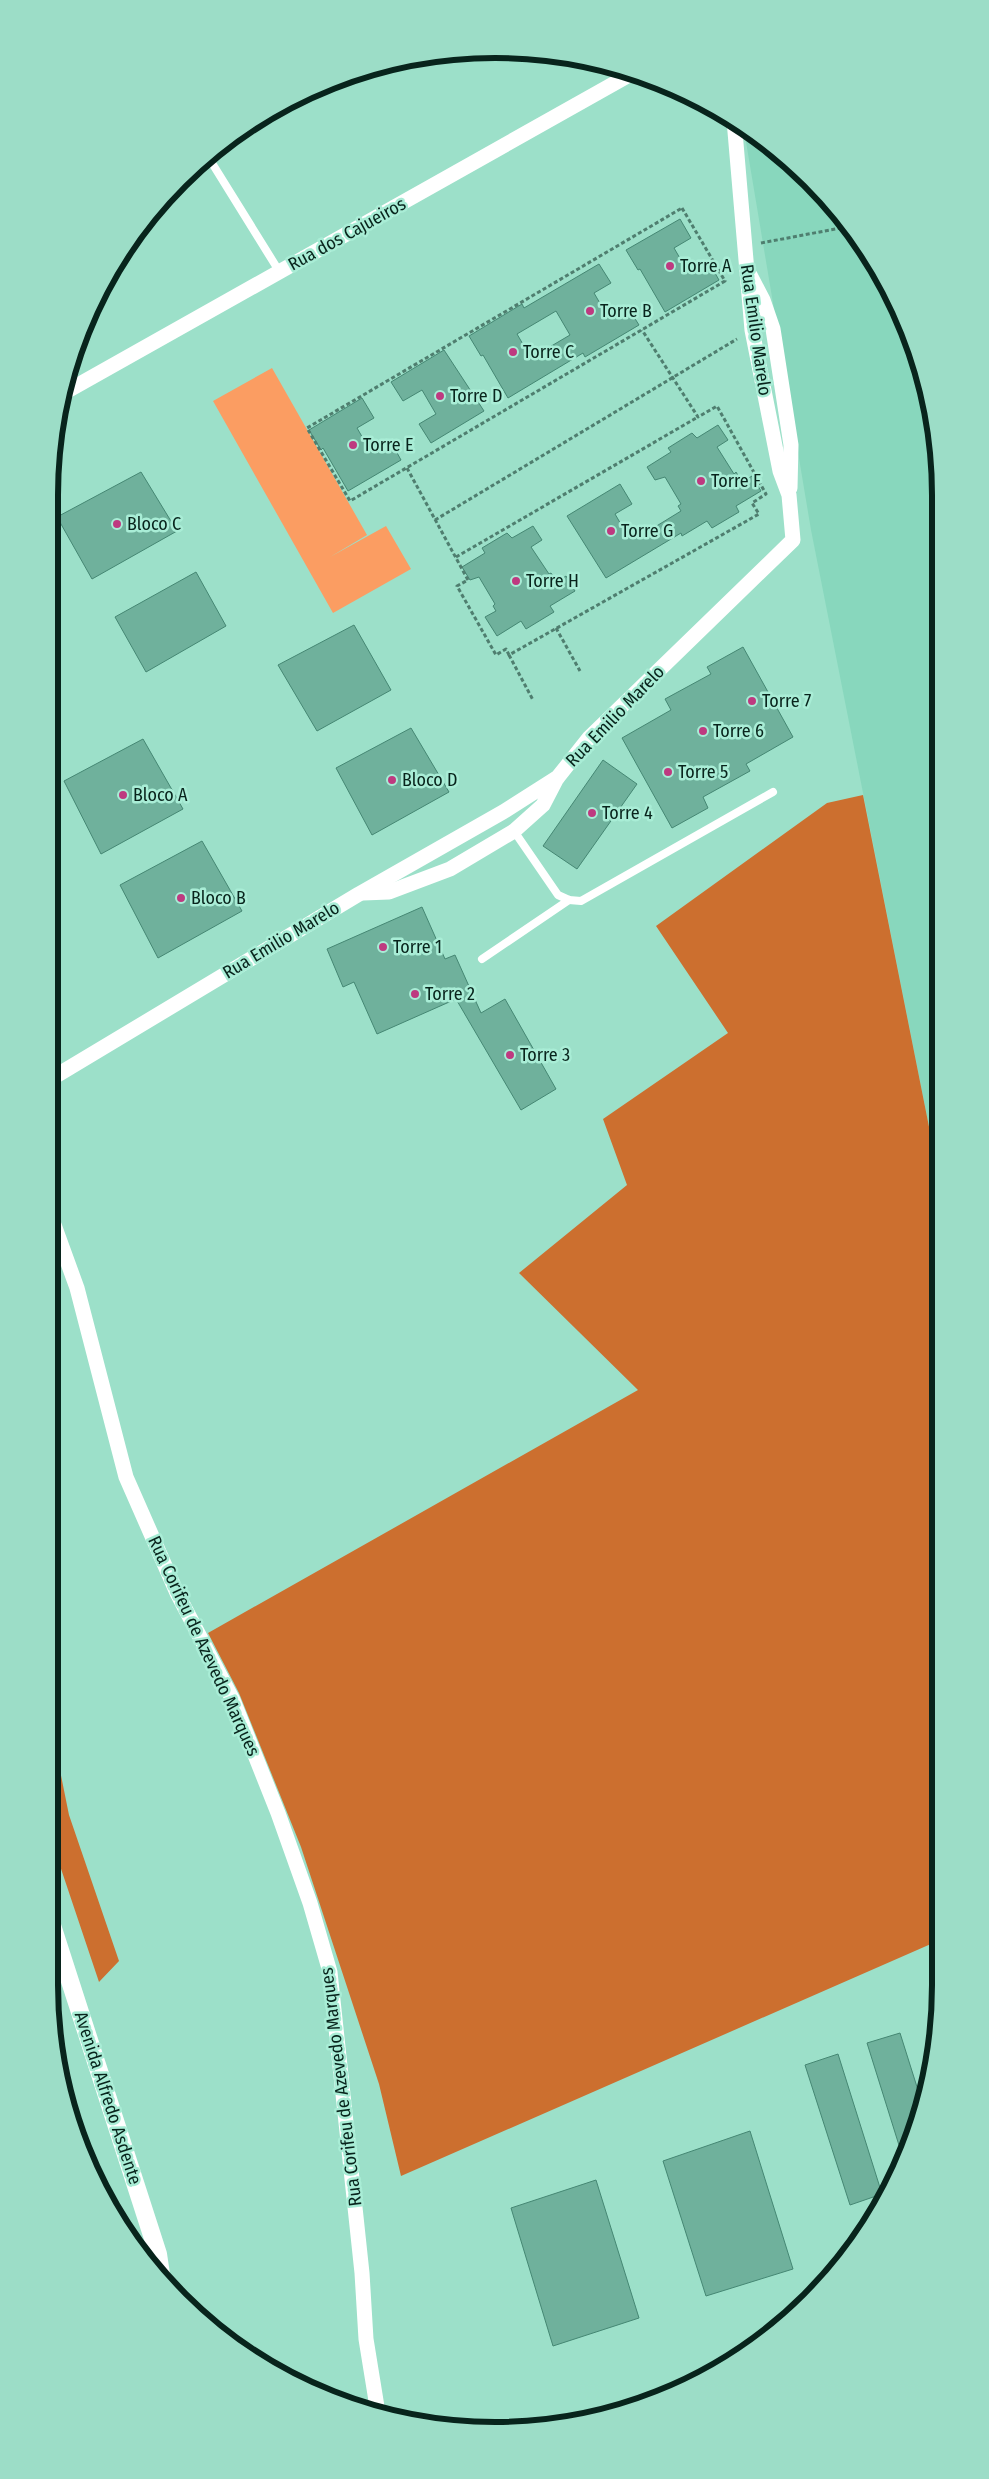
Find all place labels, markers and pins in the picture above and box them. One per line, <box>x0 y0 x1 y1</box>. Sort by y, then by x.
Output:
place label: Torre A <box>680 255 732 277</box>
marker: Torre A <box>664 260 676 272</box>
place label: Torre B <box>600 300 652 322</box>
marker: Torre B <box>584 305 596 317</box>
place label: Torre C <box>523 341 574 363</box>
marker: Torre C <box>507 346 519 358</box>
place label: Torre D <box>450 385 502 407</box>
marker: Torre D <box>434 390 446 402</box>
place label: Torre E <box>363 434 413 456</box>
marker: Torre E <box>347 439 359 451</box>
place label: Torre F <box>711 470 761 492</box>
marker: Torre F <box>695 475 707 487</box>
place label: Bloco C <box>127 513 181 535</box>
marker: Bloco C <box>111 518 123 530</box>
place label: Torre G <box>621 520 673 542</box>
marker: Torre G <box>605 525 617 537</box>
place label: Torre H <box>526 570 579 592</box>
marker: Torre H <box>510 575 522 587</box>
place label: Torre 7 <box>762 690 811 712</box>
marker: Torre 7 <box>746 695 758 707</box>
place label: Torre 6 <box>713 720 764 742</box>
marker: Torre 6 <box>697 725 709 737</box>
place label: Torre 5 <box>678 761 728 783</box>
marker: Torre 5 <box>662 766 674 778</box>
place label: Bloco D <box>402 769 458 791</box>
marker: Bloco D <box>386 774 398 786</box>
place label: Bloco A <box>133 784 188 806</box>
marker: Bloco A <box>117 789 129 801</box>
place label: Torre 4 <box>602 802 653 824</box>
marker: Torre 4 <box>586 807 598 819</box>
place label: Bloco B <box>191 887 246 909</box>
marker: Bloco B <box>175 892 187 904</box>
place label: Torre 1 <box>393 936 442 958</box>
marker: Torre 1 <box>377 941 389 953</box>
place label: Torre 2 <box>425 983 475 1005</box>
marker: Torre 2 <box>409 988 421 1000</box>
place label: Torre 3 <box>520 1044 570 1066</box>
marker: Torre 3 <box>504 1049 516 1061</box>

